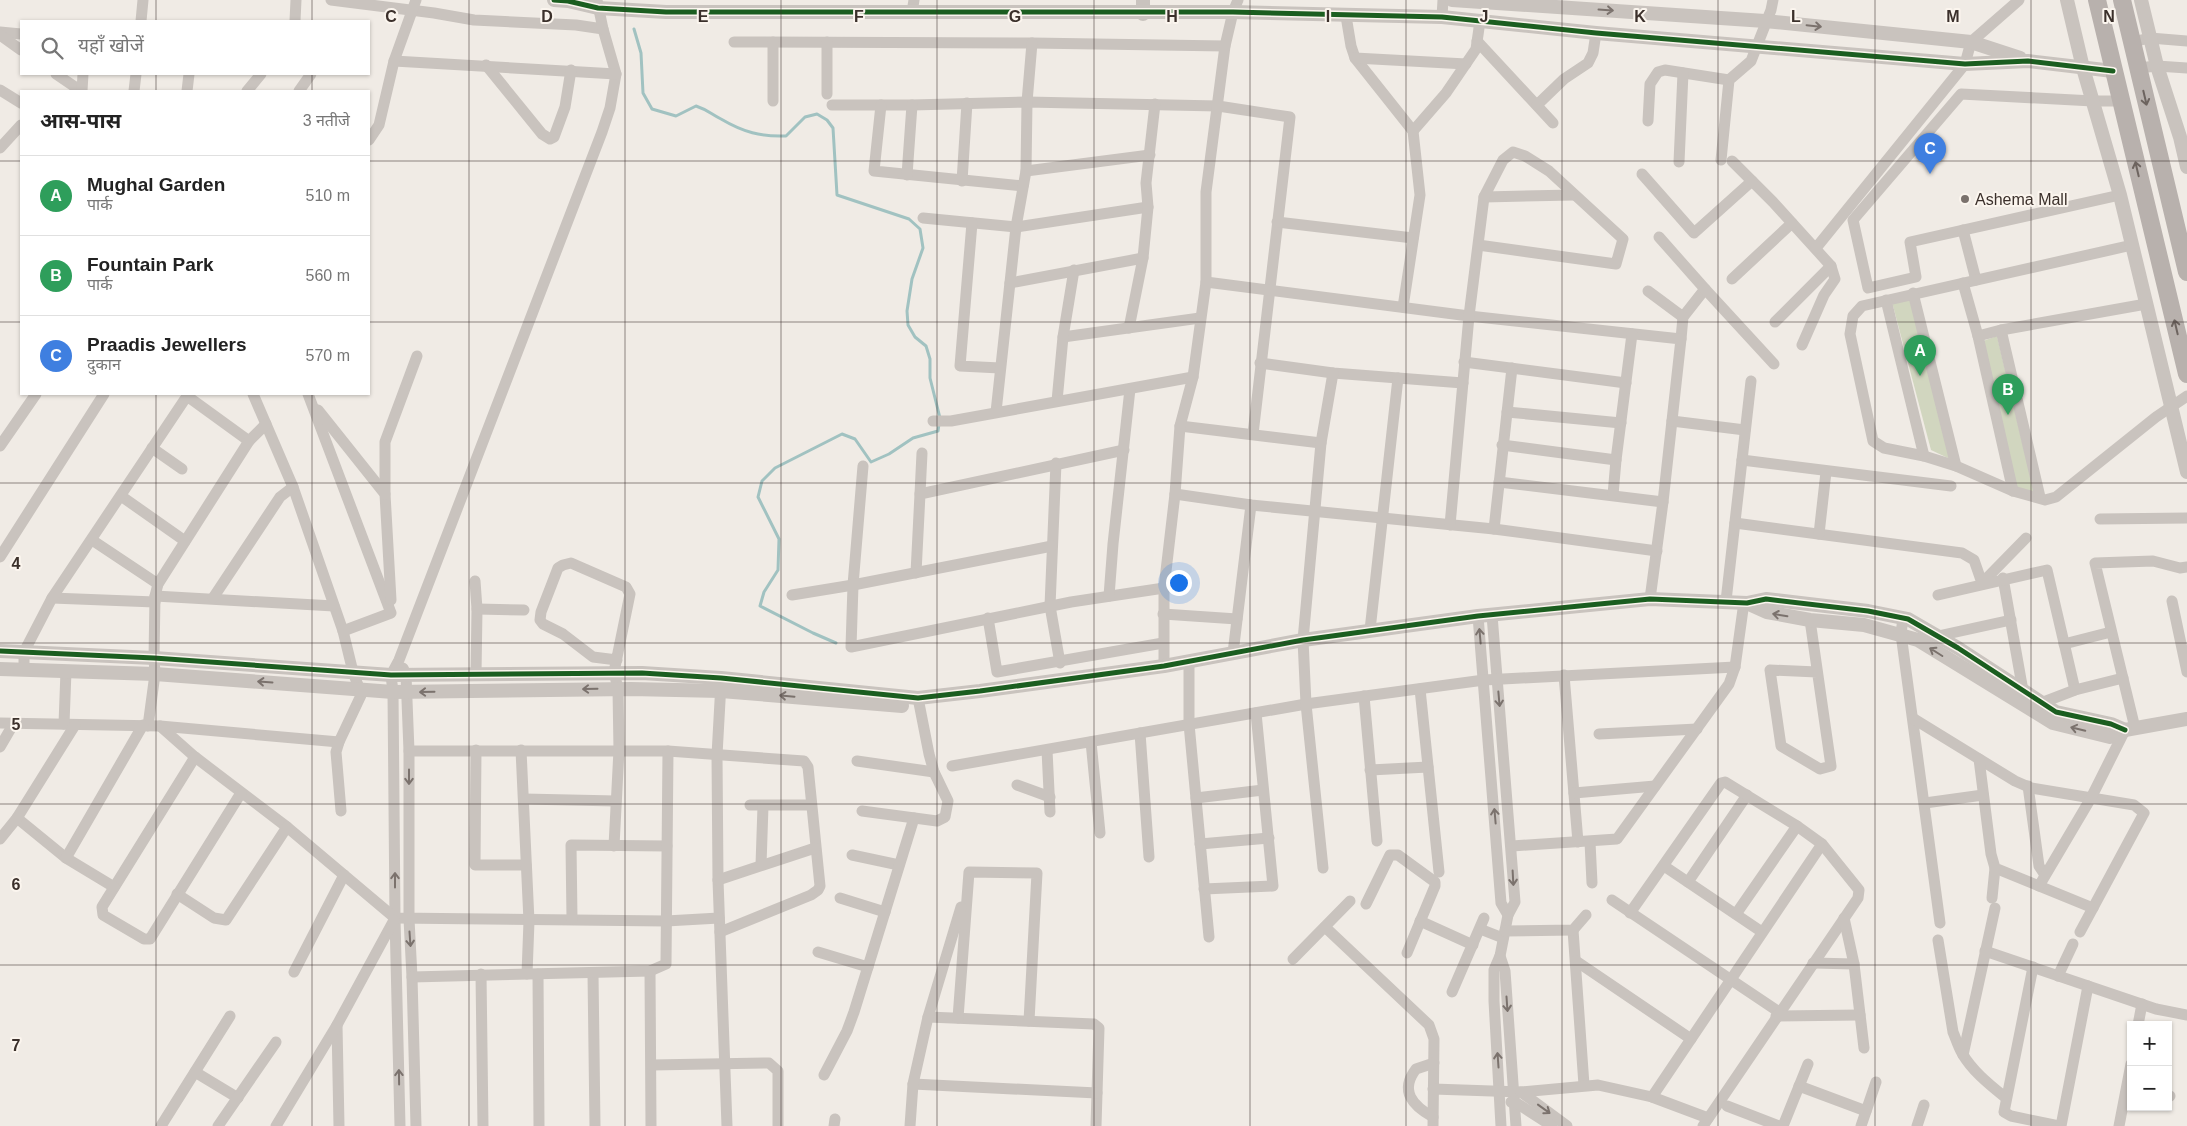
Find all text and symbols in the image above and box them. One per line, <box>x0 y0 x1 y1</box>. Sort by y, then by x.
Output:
one-way arrow <box>1598 6 1614 15</box>
text: C <box>385 8 397 25</box>
text: D <box>541 8 553 25</box>
text: E <box>698 8 709 25</box>
text: F <box>854 8 864 25</box>
text: G <box>1009 8 1021 25</box>
text: H <box>1166 8 1178 25</box>
text: I <box>1326 8 1330 25</box>
text: J <box>1480 8 1488 25</box>
text: K <box>1634 8 1646 25</box>
text: L <box>1791 8 1801 25</box>
text: M <box>1946 8 1960 25</box>
text: N <box>2103 8 2115 25</box>
search box <box>20 20 370 75</box>
one-way arrow <box>1806 21 1822 31</box>
icon: search <box>38 34 66 62</box>
text: यहाँ खोजें <box>78 35 144 56</box>
one-way arrow <box>2141 90 2150 106</box>
text: आस-पास <box>40 109 121 132</box>
text: 3 नतीजे <box>303 112 350 129</box>
pin: C <box>1914 133 1946 174</box>
one-way arrow <box>2132 162 2141 178</box>
text: Mughal Garden <box>87 174 225 195</box>
text: A <box>50 187 62 204</box>
text: 510 m <box>306 187 350 204</box>
place label: Ashema Mall <box>1975 191 2067 208</box>
marker: Ashema Mall <box>1959 193 1971 205</box>
text: पार्क <box>87 196 113 213</box>
text: Fountain Park <box>87 254 214 275</box>
text: B <box>50 267 62 284</box>
text: 560 m <box>306 267 350 284</box>
text: पार्क <box>87 276 113 293</box>
one-way arrow <box>2171 319 2180 335</box>
text: Praadis Jewellers <box>87 334 247 355</box>
pin: A <box>1904 335 1936 376</box>
text: C <box>50 347 62 364</box>
text: 570 m <box>306 347 350 364</box>
text: दुकान <box>87 356 121 373</box>
pin: B <box>1992 374 2024 415</box>
text: 4 <box>12 555 21 572</box>
your location <box>1166 570 1192 596</box>
one-way arrow <box>1773 609 1789 619</box>
one-way arrow <box>1475 628 1485 644</box>
one-way arrow <box>1930 647 1944 657</box>
one-way arrow <box>257 677 273 686</box>
one-way arrow <box>582 684 598 694</box>
one-way arrow <box>419 687 435 696</box>
one-way arrow <box>779 691 795 701</box>
one-way arrow <box>1495 691 1504 707</box>
text: 5 <box>12 716 21 733</box>
one-way arrow <box>2071 724 2087 733</box>
one-way arrow <box>404 768 414 784</box>
one-way arrow <box>1490 808 1499 824</box>
one-way arrow <box>1509 870 1518 886</box>
one-way arrow <box>390 872 400 888</box>
text: 6 <box>12 876 21 893</box>
one-way arrow <box>405 931 414 947</box>
one-way arrow <box>1503 996 1512 1012</box>
map controls <box>2127 1021 2172 1111</box>
button: + <box>2127 1021 2172 1066</box>
text: 7 <box>12 1037 21 1054</box>
one-way arrow <box>1493 1052 1502 1068</box>
button: − <box>2127 1066 2172 1111</box>
one-way arrow <box>394 1070 404 1086</box>
one-way arrow <box>1537 1104 1551 1114</box>

